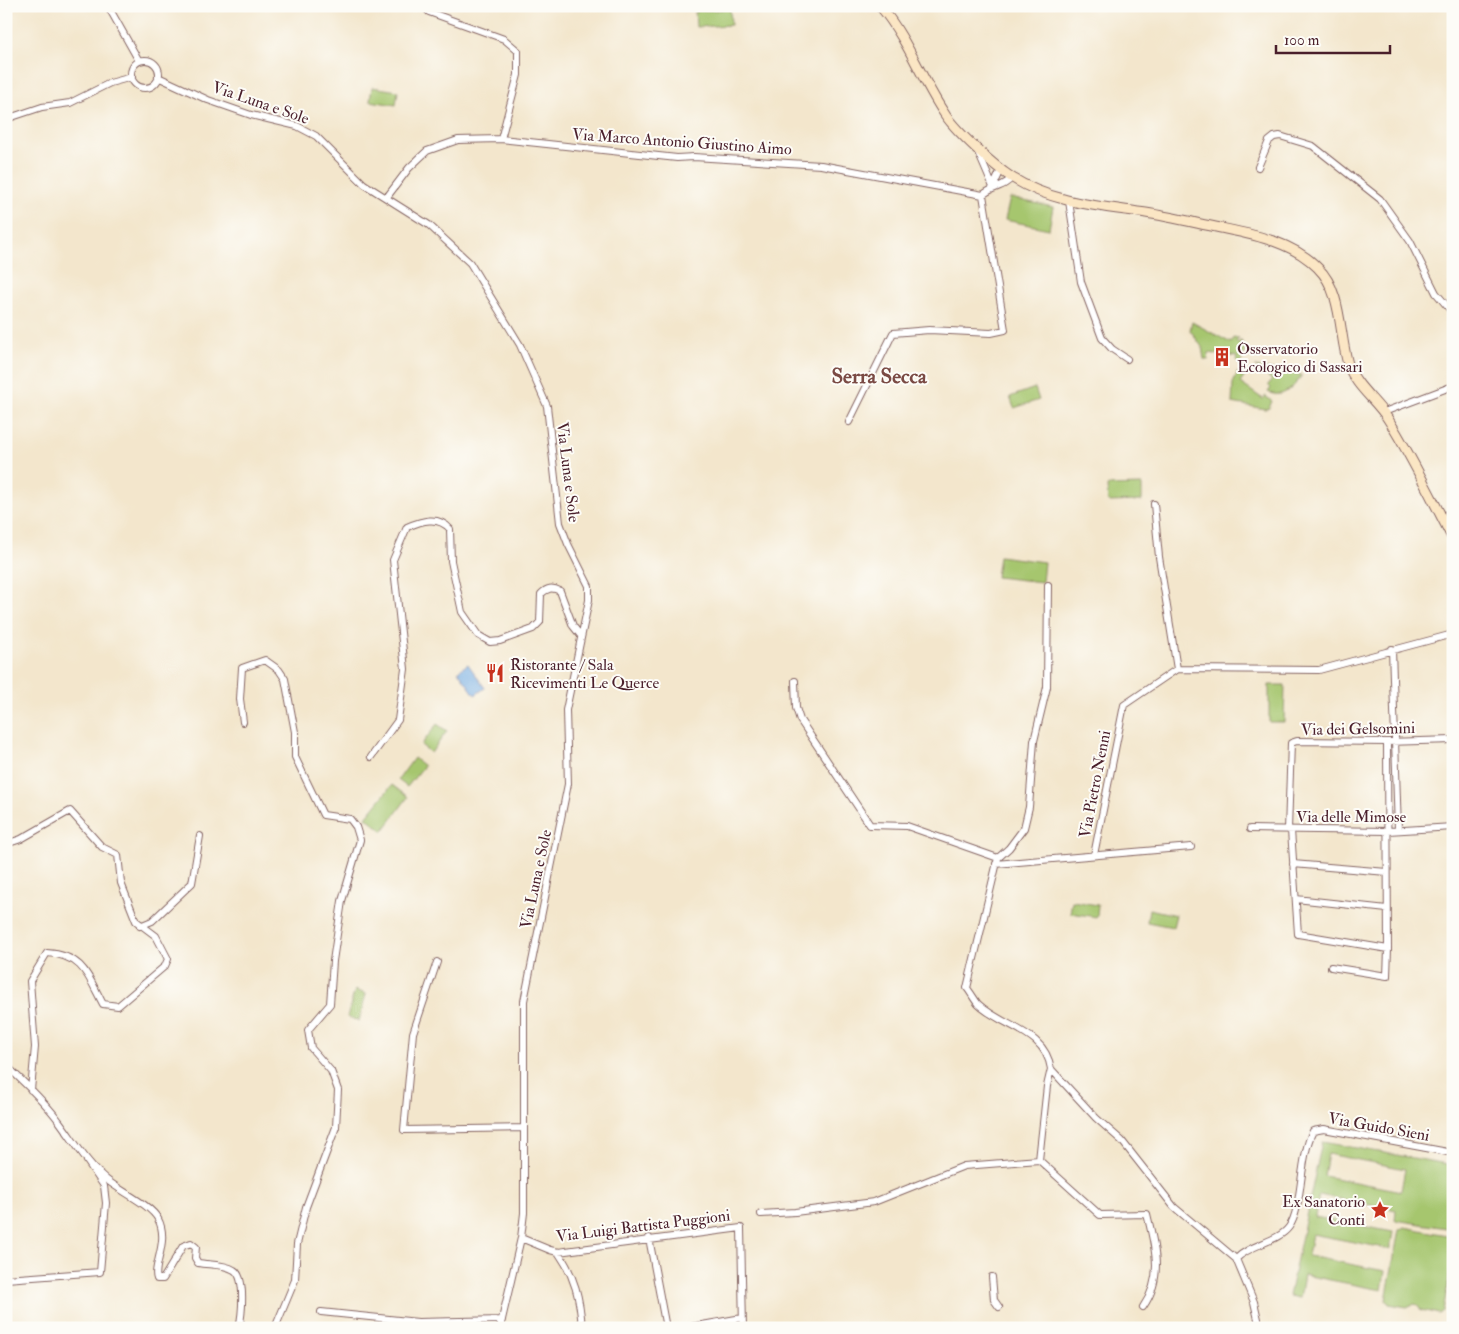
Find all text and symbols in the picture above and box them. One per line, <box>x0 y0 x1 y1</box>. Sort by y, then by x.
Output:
scale bar <box>1276 22 1390 54</box>
text: 100 m <box>1284 31 1320 50</box>
street label: Via Luna e Sole <box>210 77 312 129</box>
street label: Via Marco Antonio Giustino Aimo <box>571 124 793 160</box>
place label: Osservatorio Ecologico di Sassari <box>1237 339 1363 377</box>
building icon: Osservatorio Ecologico di Sassari <box>1211 346 1233 368</box>
district label: Serra Secca <box>831 363 928 390</box>
street label: Via Luna e Sole <box>552 421 584 524</box>
place label: Ristorante / Sala Ricevimenti Le Querce <box>510 655 659 693</box>
restaurant icon: Ristorante / Sala Ricevimenti Le Querce <box>484 662 506 684</box>
street label: Via dei Gelsomini <box>1301 718 1415 740</box>
street label: Via Pietro Nenni <box>1075 729 1115 840</box>
street label: Via delle Mimose <box>1296 807 1406 827</box>
street label: Via Luna e Sole <box>516 828 556 931</box>
street label: Via Guido Sieni <box>1327 1108 1431 1146</box>
place label: Ex Sanatorio Conti <box>1282 1192 1365 1230</box>
place icon: Ex Sanatorio Conti <box>1369 1199 1391 1221</box>
street label: Via Luigi Battista Puggioni <box>555 1205 731 1247</box>

